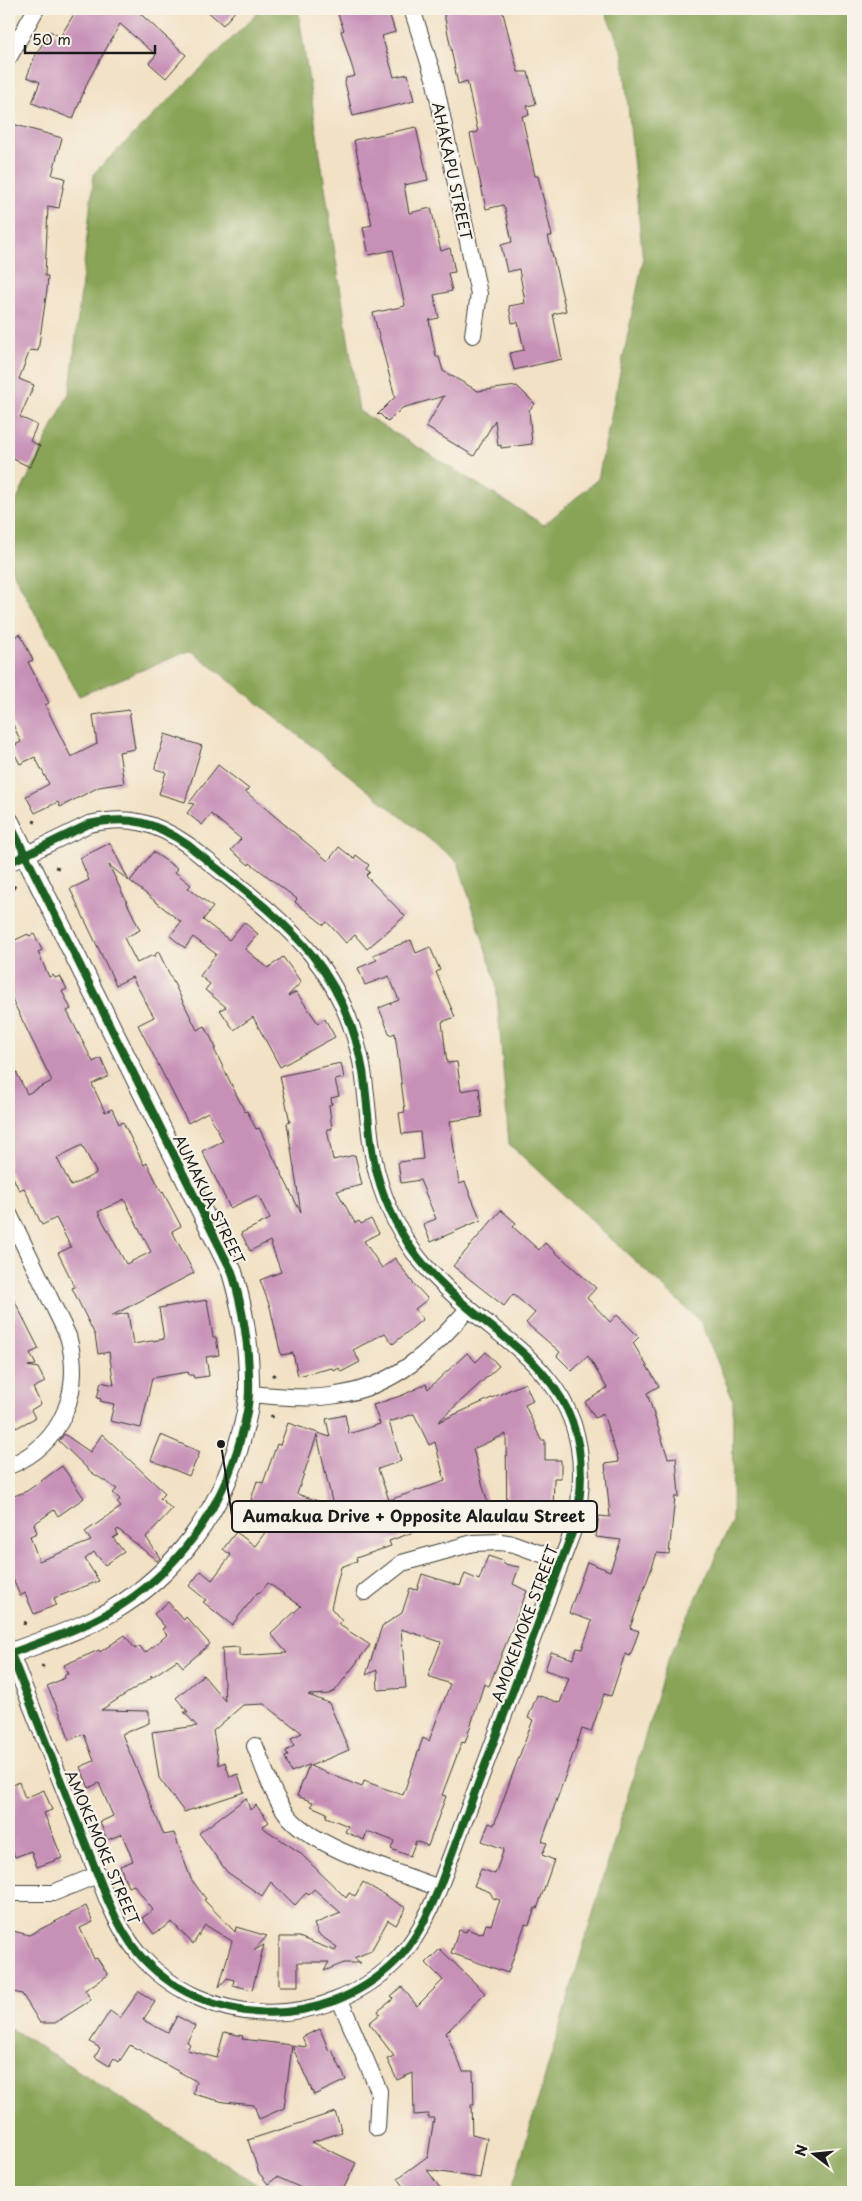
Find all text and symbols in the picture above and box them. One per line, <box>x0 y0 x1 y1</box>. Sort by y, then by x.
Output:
scale bar <box>25 22 155 54</box>
text: 50 m <box>32 27 71 50</box>
street label: AHAKAPU STREET <box>427 100 479 243</box>
street label: AUMAKUA STREET <box>168 1130 252 1269</box>
callout: Aumakua Drive + Opposite Alaulau Street <box>232 1501 597 1532</box>
text: Aumakua Drive + Opposite Alaulau Street <box>243 1503 586 1527</box>
street label: AMOKEMOKE STREET <box>485 1540 563 1705</box>
street label: AMOKEMOKE STREET <box>60 1766 146 1929</box>
north arrow <box>790 2128 840 2178</box>
text: N <box>789 2142 813 2159</box>

